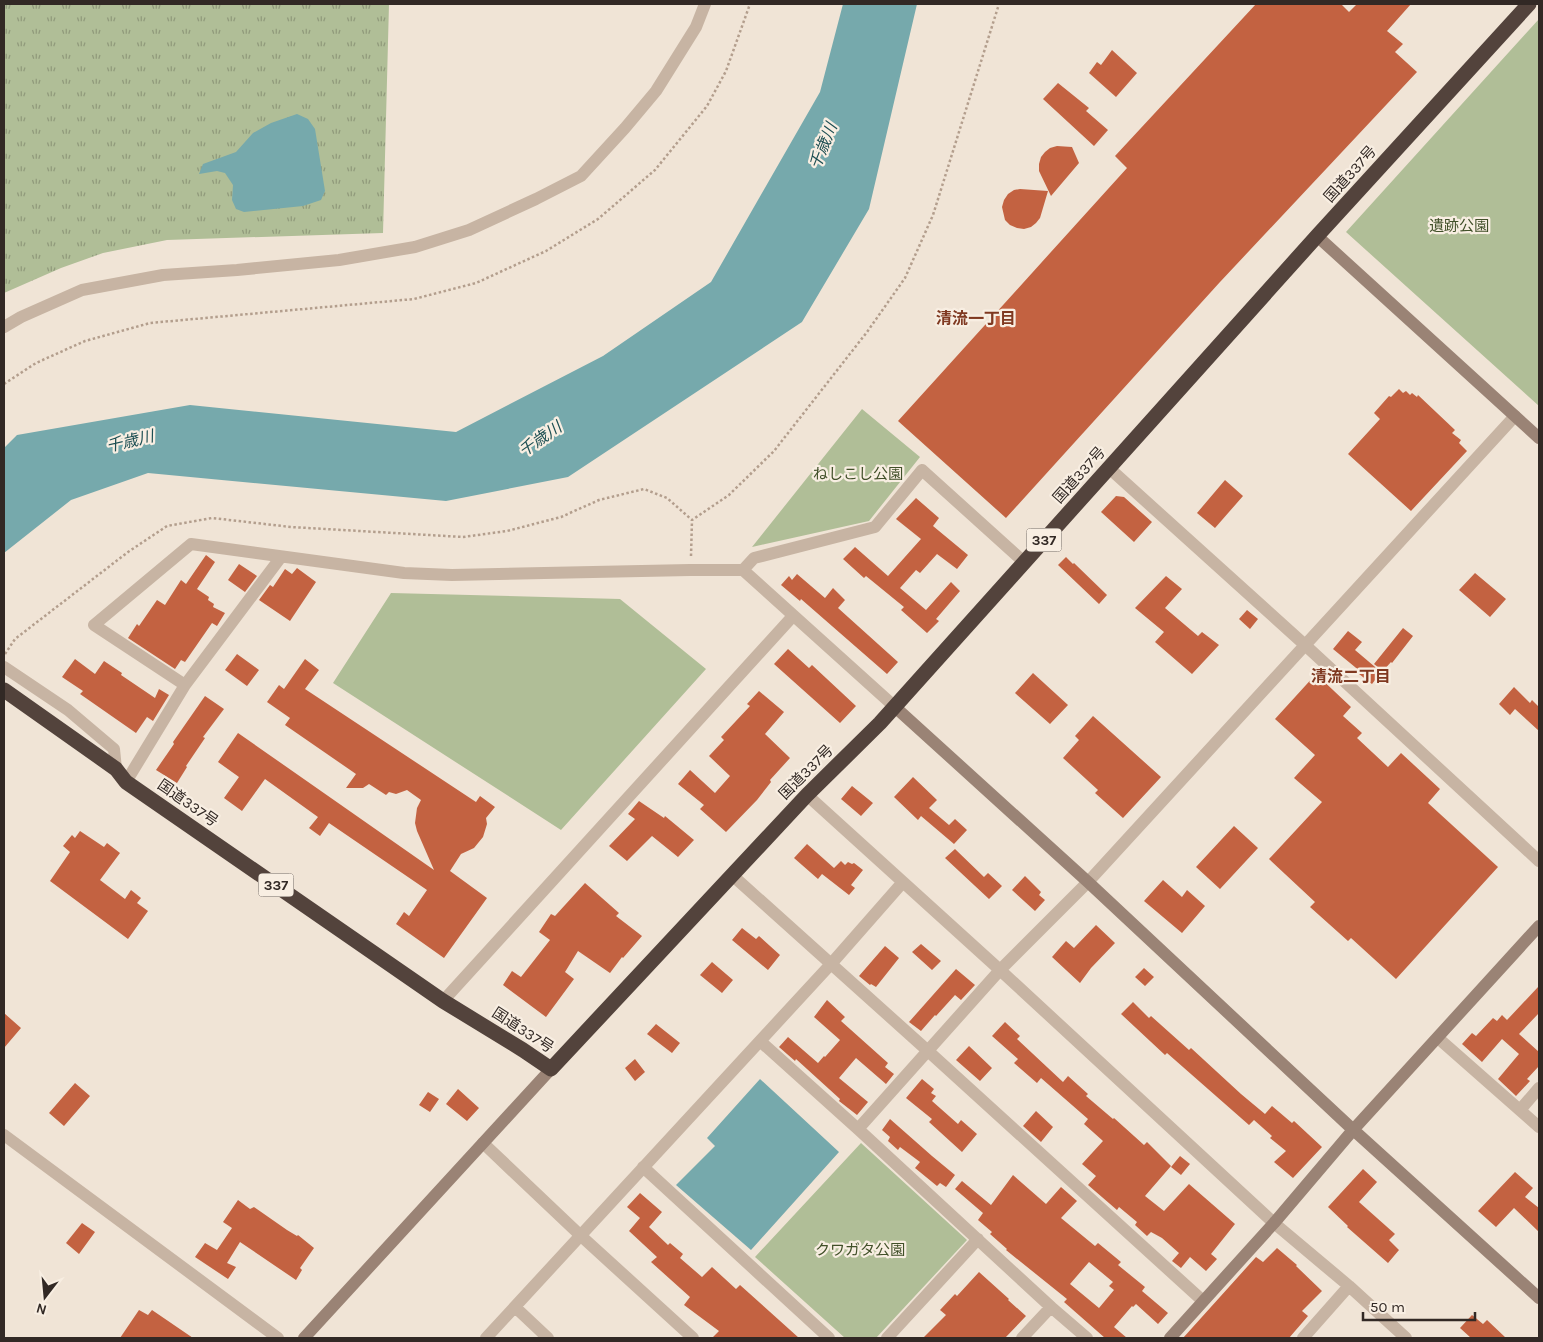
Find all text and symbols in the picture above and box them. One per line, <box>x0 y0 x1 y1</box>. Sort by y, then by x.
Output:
water label: 千歳川 <box>805 118 842 172</box>
street label: 国道337号 <box>1320 142 1380 206</box>
park label: 遺跡公園 <box>1429 217 1489 235</box>
district label: 清流一丁目 <box>936 309 1016 328</box>
water label: 千歳川 <box>515 416 567 461</box>
water label: 千歳川 <box>104 426 157 456</box>
street label: 国道337号 <box>1049 443 1109 507</box>
park label: ねしこし公園 <box>813 465 903 483</box>
road number: 337 <box>1026 528 1062 552</box>
district label: 清流二丁目 <box>1311 667 1391 686</box>
street label: 国道337号 <box>775 741 837 803</box>
street label: 国道337号 <box>154 776 222 830</box>
road number: 337 <box>258 874 294 896</box>
street label: 国道337号 <box>489 1003 557 1057</box>
park label: クワガタ公園 <box>815 1241 905 1259</box>
north arrow <box>20 1272 70 1322</box>
scale bar <box>1363 1290 1476 1322</box>
text: 50 m <box>1370 1298 1405 1316</box>
text: N <box>34 1299 49 1319</box>

